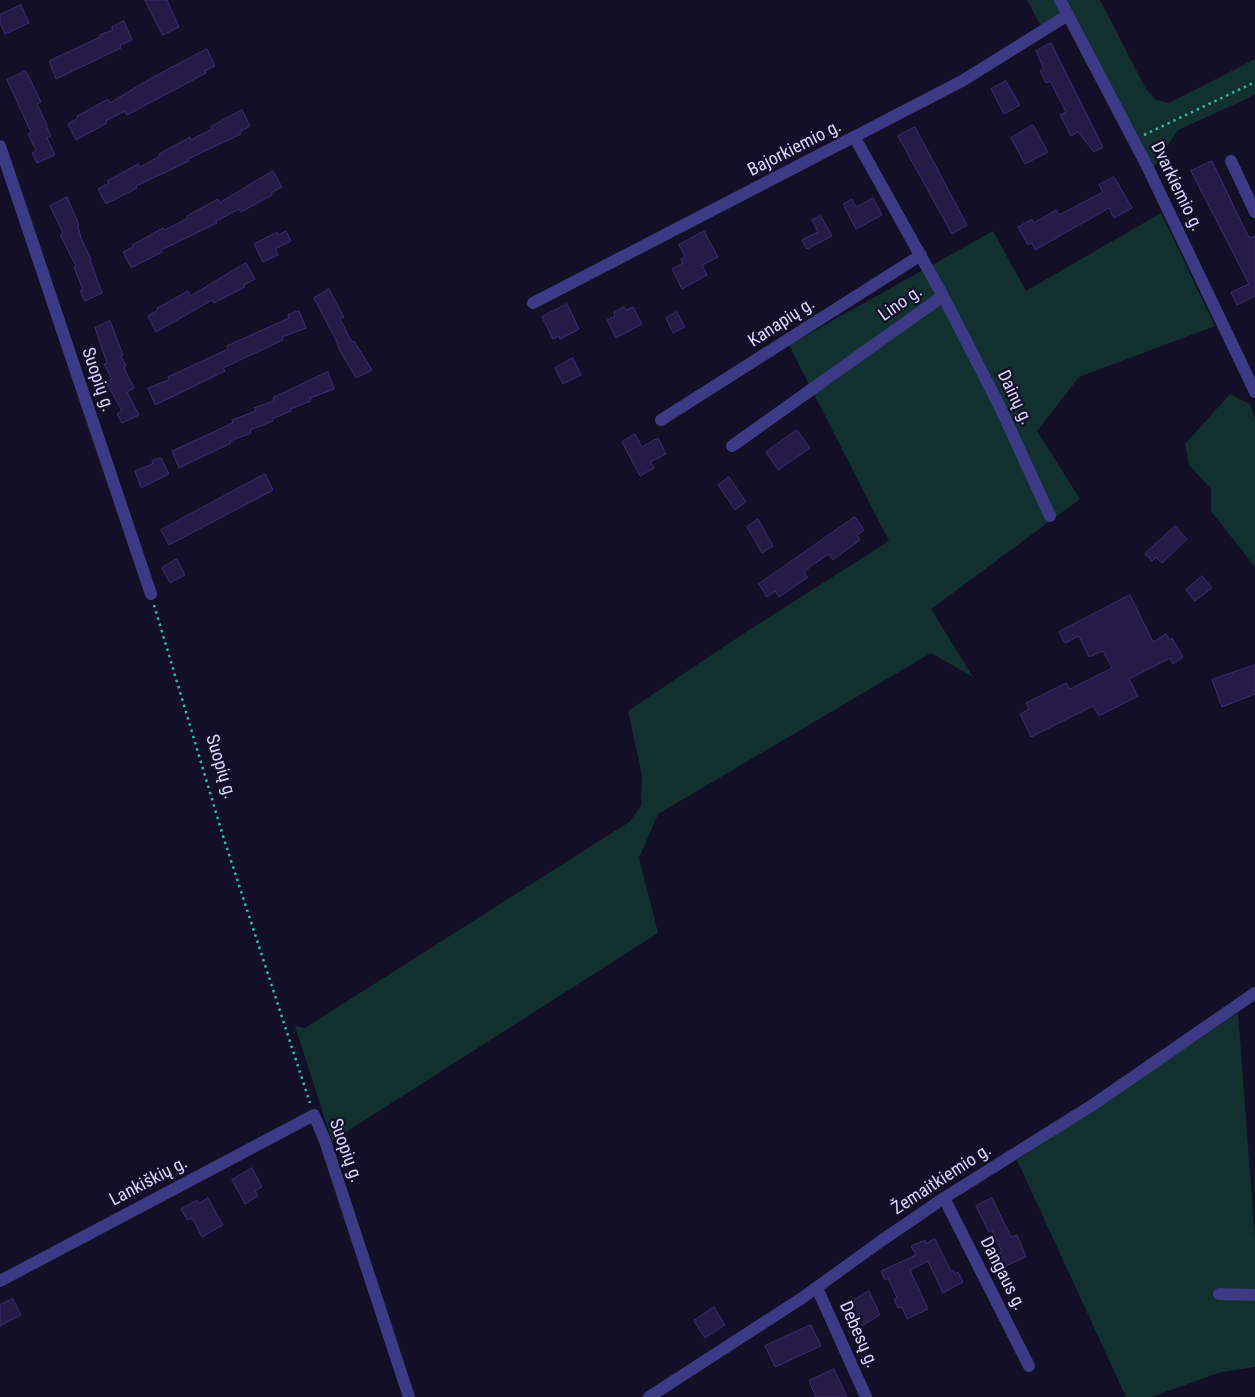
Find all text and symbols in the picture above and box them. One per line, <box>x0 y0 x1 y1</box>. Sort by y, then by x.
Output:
street label: Bajorkiemio g. <box>745 116 845 182</box>
street label: Dvarkiemio g. <box>1145 139 1207 235</box>
street label: Lino g. <box>875 281 927 327</box>
street label: Kanapių g. <box>745 293 819 353</box>
street label: Suopių g. <box>76 345 118 415</box>
street label: Dainų g. <box>992 367 1036 429</box>
street label: Suopių g. <box>200 732 240 802</box>
street label: Suopių g. <box>323 1116 367 1186</box>
street label: Žemaitkiemio g. <box>888 1140 996 1220</box>
street label: Lankiškių g. <box>106 1152 192 1212</box>
street label: Dangaus g. <box>974 1234 1030 1314</box>
street label: Debesų g. <box>834 1298 882 1372</box>

